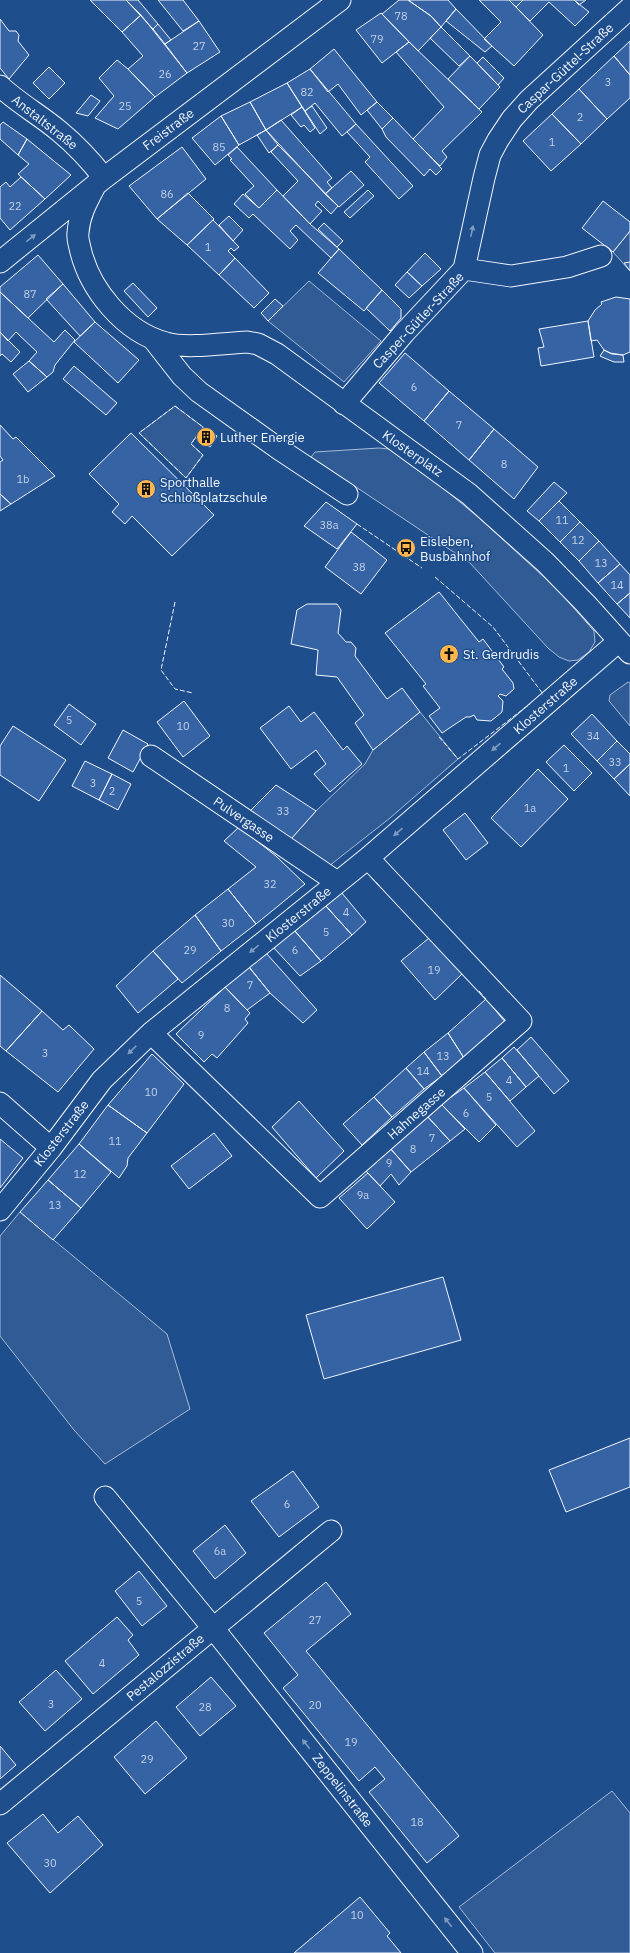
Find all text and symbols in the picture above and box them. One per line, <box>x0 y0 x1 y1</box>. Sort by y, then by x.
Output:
house number: 78 <box>394 9 408 23</box>
street label: Caspar-Güttel-Straße <box>514 19 617 117</box>
house number: 79 <box>370 32 384 46</box>
house number: 27 <box>192 39 206 53</box>
house number: 26 <box>158 67 172 81</box>
house number: 3 <box>605 75 611 89</box>
house number: 82 <box>300 85 314 99</box>
street label: Anstaltstraße <box>8 91 81 154</box>
house number: 25 <box>118 99 132 113</box>
street label: Freistraße <box>139 105 197 154</box>
house number: 2 <box>577 110 583 124</box>
house number: 1 <box>549 135 556 149</box>
house number: 85 <box>212 140 226 154</box>
house number: 86 <box>160 187 174 201</box>
house number: 22 <box>8 199 22 213</box>
one-way arrow <box>469 225 475 237</box>
one-way arrow <box>25 233 36 242</box>
house number: 1 <box>205 240 212 254</box>
street label: Casper-Gütler-Straße <box>369 268 468 372</box>
house number: 87 <box>23 287 37 301</box>
house number: 6 <box>411 380 417 394</box>
house number: 7 <box>456 418 462 432</box>
building icon: Luther Energie <box>195 426 217 448</box>
street label: Klosterplatz <box>379 426 446 481</box>
place label: Luther Energie <box>220 429 305 446</box>
house number: 8 <box>501 457 507 471</box>
house number: 1b <box>17 472 29 486</box>
place label: Sporthalle Schloßplatzschule <box>160 474 267 506</box>
building icon: Sporthalle Schloßplatzschule <box>135 478 157 500</box>
house number: 11 <box>555 513 569 527</box>
house number: 38a <box>319 518 339 532</box>
place label: Eisleben, Busbahnhof <box>420 533 490 565</box>
house number: 12 <box>571 533 585 547</box>
bus stop icon: Eisleben, Busbahnhof <box>395 537 417 559</box>
house number: 13 <box>594 556 608 570</box>
house number: 38 <box>352 560 366 574</box>
house number: 14 <box>610 578 624 592</box>
church icon: St. Gerdrudis <box>438 643 460 665</box>
place label: St. Gerdrudis <box>463 646 539 663</box>
street label: Klosterstraße <box>510 673 581 738</box>
house number: 5 <box>66 713 72 727</box>
house number: 10 <box>176 719 190 733</box>
house number: 34 <box>586 729 600 743</box>
one-way arrow <box>491 742 502 751</box>
house number: 33 <box>608 755 622 769</box>
house number: 1 <box>563 761 570 775</box>
house number: 3 <box>90 776 96 790</box>
house number: 2 <box>109 784 115 798</box>
street label: Pulvergasse <box>210 793 278 846</box>
house number: 1a <box>524 801 536 815</box>
house number: 33 <box>276 804 290 818</box>
one-way arrow <box>393 827 403 836</box>
house number: 32 <box>263 877 277 891</box>
street label: Klosterstraße <box>262 883 335 946</box>
house number: 4 <box>343 905 350 919</box>
house number: 30 <box>221 916 235 930</box>
house number: 5 <box>323 925 329 939</box>
house number: 29 <box>183 943 197 957</box>
house number: 6 <box>292 943 298 957</box>
one-way arrow <box>248 945 259 954</box>
house number: 19 <box>427 963 441 977</box>
house number: 7 <box>247 978 253 992</box>
house number: 8 <box>224 1001 230 1015</box>
house number: 9 <box>198 1028 204 1042</box>
house number: 3 <box>42 1046 48 1060</box>
one-way arrow <box>127 1046 138 1055</box>
house number: 13 <box>436 1049 450 1063</box>
house number: 14 <box>416 1064 430 1078</box>
house number: 4 <box>506 1073 513 1087</box>
street label: Hahnegasse <box>384 1083 449 1143</box>
house number: 10 <box>144 1085 158 1099</box>
house number: 5 <box>486 1090 492 1104</box>
street label: Klosterstraße <box>30 1097 93 1170</box>
house number: 6 <box>463 1106 469 1120</box>
house number: 7 <box>429 1131 435 1145</box>
house number: 11 <box>108 1134 122 1148</box>
house number: 8 <box>410 1142 416 1156</box>
house number: 9 <box>386 1156 392 1170</box>
house number: 12 <box>73 1167 87 1181</box>
house number: 9a <box>357 1188 369 1202</box>
house number: 13 <box>48 1198 62 1212</box>
house number: 6 <box>284 1497 290 1511</box>
house number: 6a <box>214 1544 226 1558</box>
house number: 5 <box>136 1594 142 1608</box>
house number: 27 <box>308 1613 322 1627</box>
street label: Pestalozzistraße <box>123 1630 208 1705</box>
house number: 4 <box>99 1656 106 1670</box>
house number: 3 <box>48 1697 54 1711</box>
house number: 20 <box>308 1698 322 1712</box>
house number: 28 <box>198 1700 212 1714</box>
house number: 19 <box>344 1735 358 1749</box>
one-way arrow <box>301 1739 310 1749</box>
street label: Zeppelinstraße <box>309 1750 377 1831</box>
house number: 29 <box>140 1752 154 1766</box>
house number: 18 <box>410 1815 424 1829</box>
house number: 30 <box>43 1856 57 1870</box>
house number: 10 <box>350 1908 364 1922</box>
one-way arrow <box>443 1917 452 1928</box>

